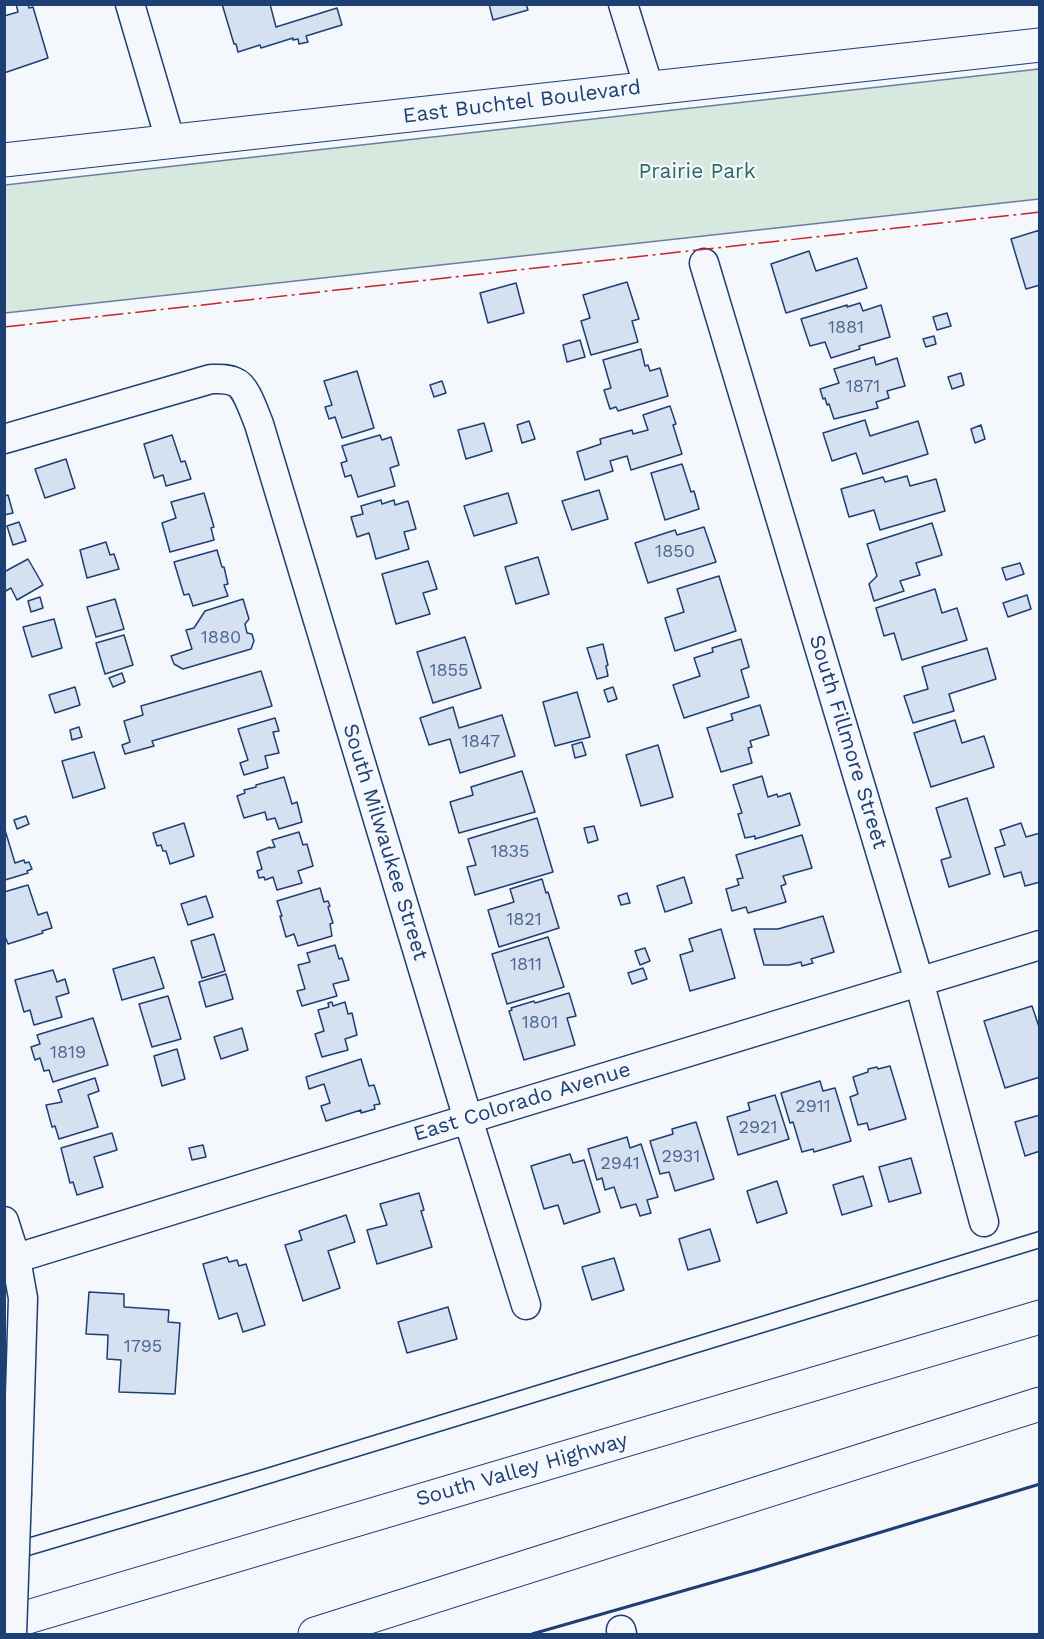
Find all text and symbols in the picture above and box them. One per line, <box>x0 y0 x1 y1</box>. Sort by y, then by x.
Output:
street label: East Buchtel Boulevard <box>402 75 642 129</box>
park label: Prairie Park <box>638 159 756 185</box>
house number: 1881 <box>828 317 864 339</box>
house number: 1871 <box>846 376 880 398</box>
house number: 1850 <box>655 541 695 563</box>
house number: 1880 <box>201 627 241 649</box>
street label: South Fillmore Street <box>803 632 893 852</box>
house number: 1855 <box>429 660 469 682</box>
street label: South Milwaukee Street <box>337 721 433 963</box>
house number: 1847 <box>462 731 500 753</box>
house number: 1835 <box>491 841 529 863</box>
house number: 1821 <box>506 909 542 931</box>
house number: 1811 <box>510 954 542 976</box>
house number: 1801 <box>522 1012 558 1034</box>
house number: 1819 <box>50 1042 86 1064</box>
street label: East Colorado Avenue <box>410 1057 634 1147</box>
house number: 2911 <box>795 1096 831 1118</box>
house number: 2921 <box>738 1117 778 1139</box>
house number: 2931 <box>662 1146 700 1168</box>
house number: 2941 <box>600 1153 640 1175</box>
house number: 1795 <box>124 1336 162 1358</box>
street label: South Valley Highway <box>413 1428 631 1512</box>

